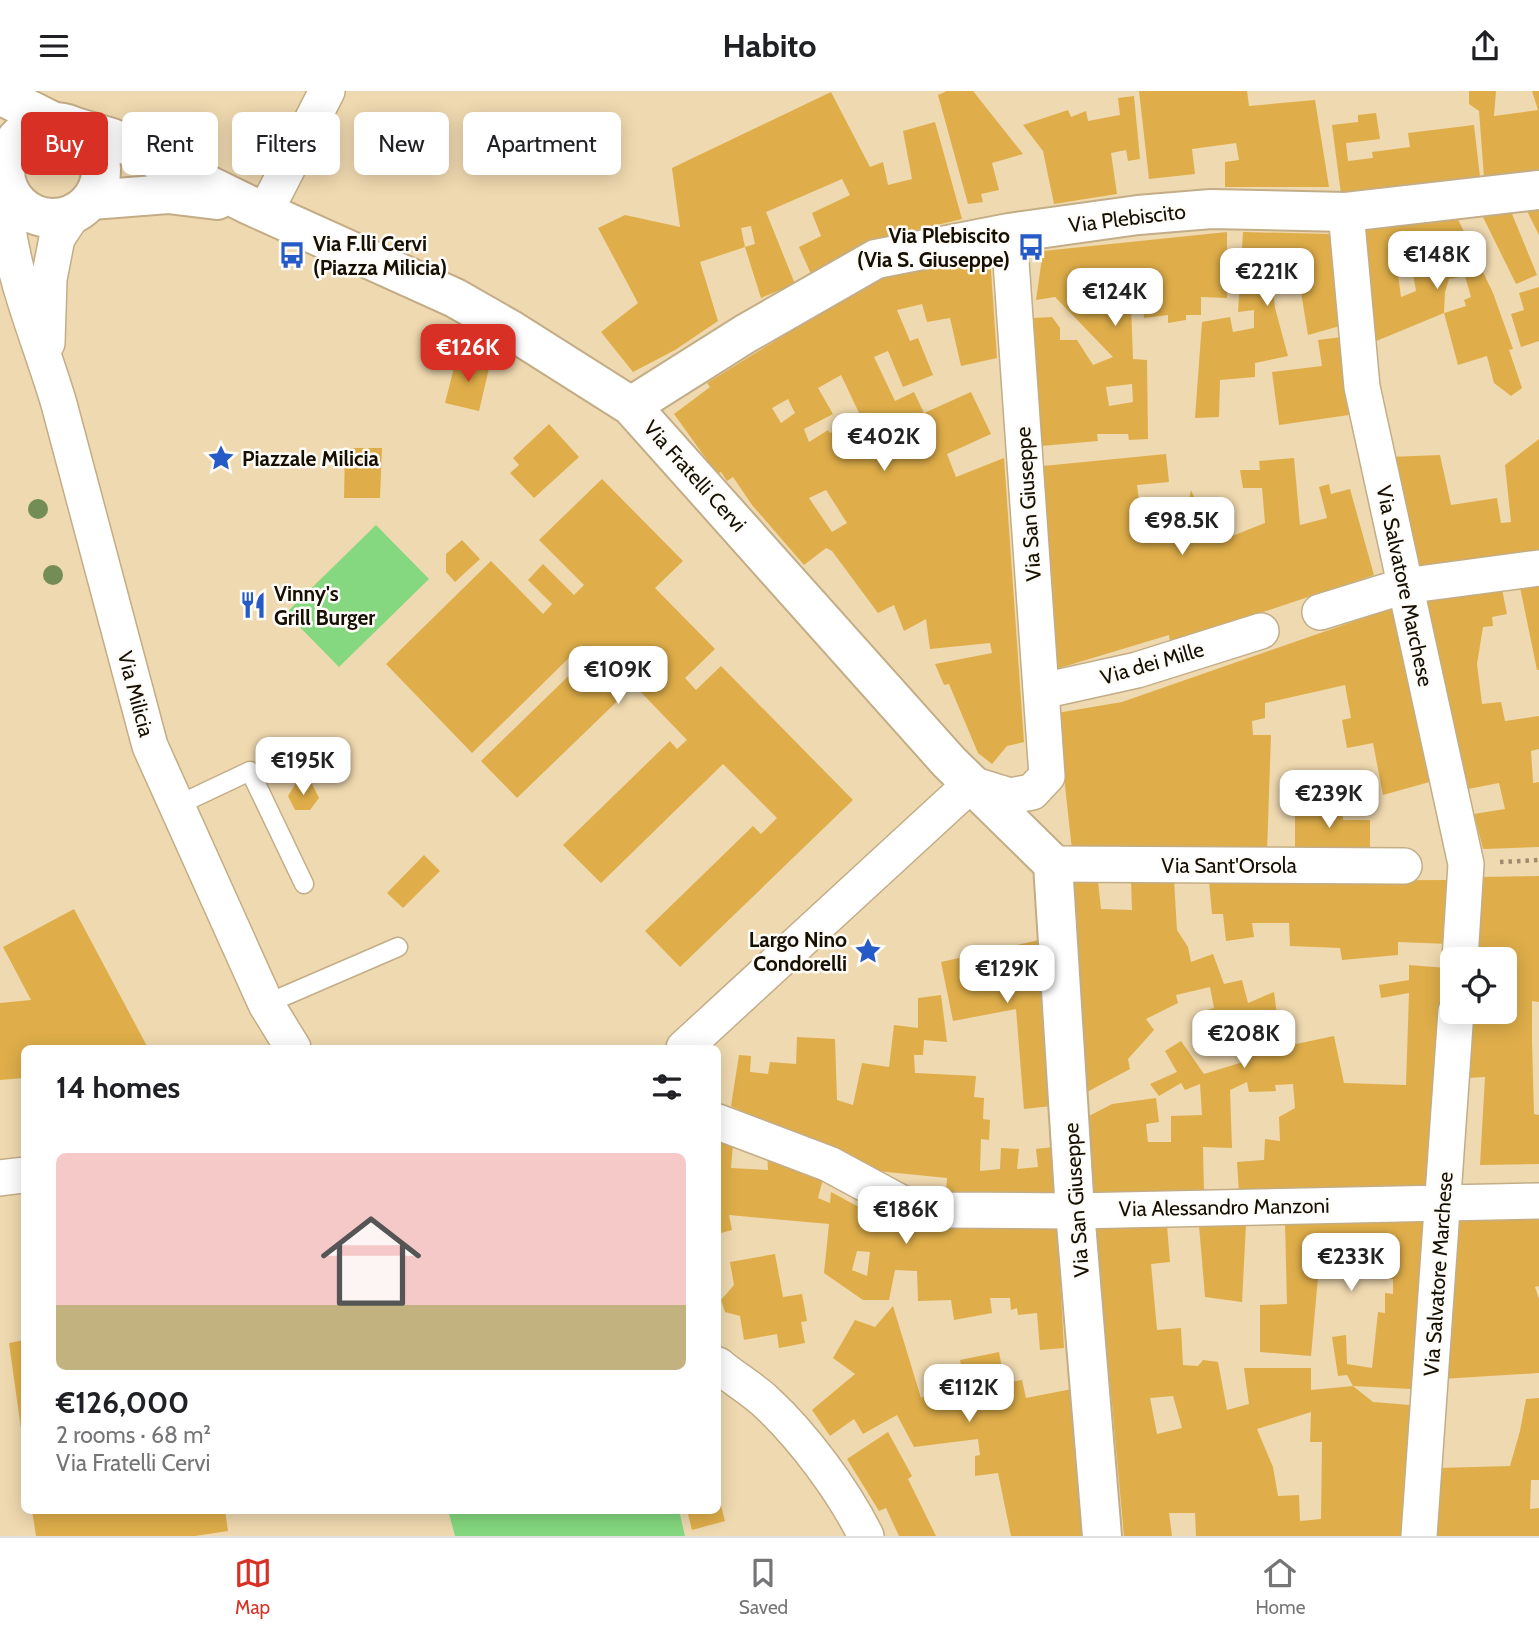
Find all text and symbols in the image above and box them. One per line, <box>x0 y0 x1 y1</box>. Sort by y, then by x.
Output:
text: Habito <box>722 26 817 65</box>
icon: menu <box>35 27 73 65</box>
icon: share <box>1466 27 1504 65</box>
chip: Buy <box>21 112 108 175</box>
chip: Rent <box>122 112 218 175</box>
chip: Filters <box>232 112 340 175</box>
chip: New <box>354 112 449 175</box>
chip: Apartment <box>463 112 621 175</box>
street label: Via Plebiscito <box>1067 198 1187 238</box>
place label: Via Plebiscito (Via S. Giuseppe) <box>857 223 1010 272</box>
place label: Via F.lli Cervi (Piazza Milicia) <box>313 231 447 280</box>
pin: €148K <box>1388 231 1486 291</box>
bus stop icon: Via Plebiscito (Via S. Giuseppe) <box>1016 232 1046 262</box>
bus stop icon: Via F.lli Cervi (Piazza Milicia) <box>277 240 307 270</box>
text: €148K <box>1404 240 1470 268</box>
pin: €221K <box>1218 249 1316 308</box>
text: €221K <box>1236 257 1298 285</box>
pin: €124K <box>1066 268 1164 328</box>
text: €124K <box>1083 277 1147 305</box>
pin: €126K <box>419 324 517 384</box>
text: €126K <box>437 333 499 361</box>
pin: €402K <box>835 413 933 473</box>
street label: Via Fratelli Cervi <box>639 415 751 537</box>
text: €402K <box>848 422 920 450</box>
street label: Via San Giuseppe <box>1010 426 1046 582</box>
place icon: Piazzale Milicia <box>206 443 236 473</box>
place label: Piazzale Milicia <box>242 446 380 471</box>
street label: Via Salvatore Marchese <box>1371 483 1439 689</box>
pin: €98.5K <box>1125 497 1239 557</box>
text: €98.5K <box>1145 506 1219 534</box>
place label: Vinny's Grill Burger <box>274 581 375 630</box>
restaurant icon: Vinny's Grill Burger <box>238 590 268 620</box>
street label: Via dei Mille <box>1097 636 1207 690</box>
pin: €109K <box>569 647 667 706</box>
street label: Via Milicia <box>113 648 159 740</box>
text: €109K <box>585 655 651 683</box>
pin: €195K <box>254 737 352 797</box>
text: €195K <box>272 746 334 774</box>
pin: €239K <box>1280 771 1378 830</box>
text: €239K <box>1296 779 1362 807</box>
street label: Via Sant'Orsola <box>1161 853 1297 878</box>
place label: Largo Nino Condorelli <box>749 927 847 976</box>
place icon: Largo Nino Condorelli <box>853 936 883 966</box>
pin: €129K <box>958 946 1056 1005</box>
map controls <box>1440 947 1517 1024</box>
button: locate <box>1440 947 1517 1024</box>
text: €129K <box>976 954 1038 982</box>
pin: €208K <box>1195 1011 1293 1070</box>
text: €208K <box>1208 1019 1280 1047</box>
icon: filters <box>648 1068 686 1106</box>
text: 14 homes <box>56 1069 180 1106</box>
street label: Via San Giuseppe <box>1058 1122 1094 1278</box>
street label: Via Salvatore Marchese <box>1418 1171 1458 1377</box>
pin: €186K <box>857 1187 955 1246</box>
street label: Via Alessandro Manzoni <box>1118 1193 1330 1221</box>
text: €186K <box>874 1195 938 1223</box>
icon: home <box>308 1198 434 1324</box>
pin: €233K <box>1302 1233 1400 1293</box>
text: €233K <box>1318 1242 1384 1270</box>
pin: €112K <box>920 1365 1018 1424</box>
text: €112K <box>940 1373 998 1401</box>
text: €126,000 <box>56 1384 189 1421</box>
text: 2 rooms · 68 m² <box>56 1421 211 1449</box>
text: Via Fratelli Cervi <box>56 1449 210 1477</box>
tab: Map <box>234 1554 272 1619</box>
tab: Saved <box>739 1554 788 1619</box>
tab: Home <box>1255 1554 1305 1619</box>

